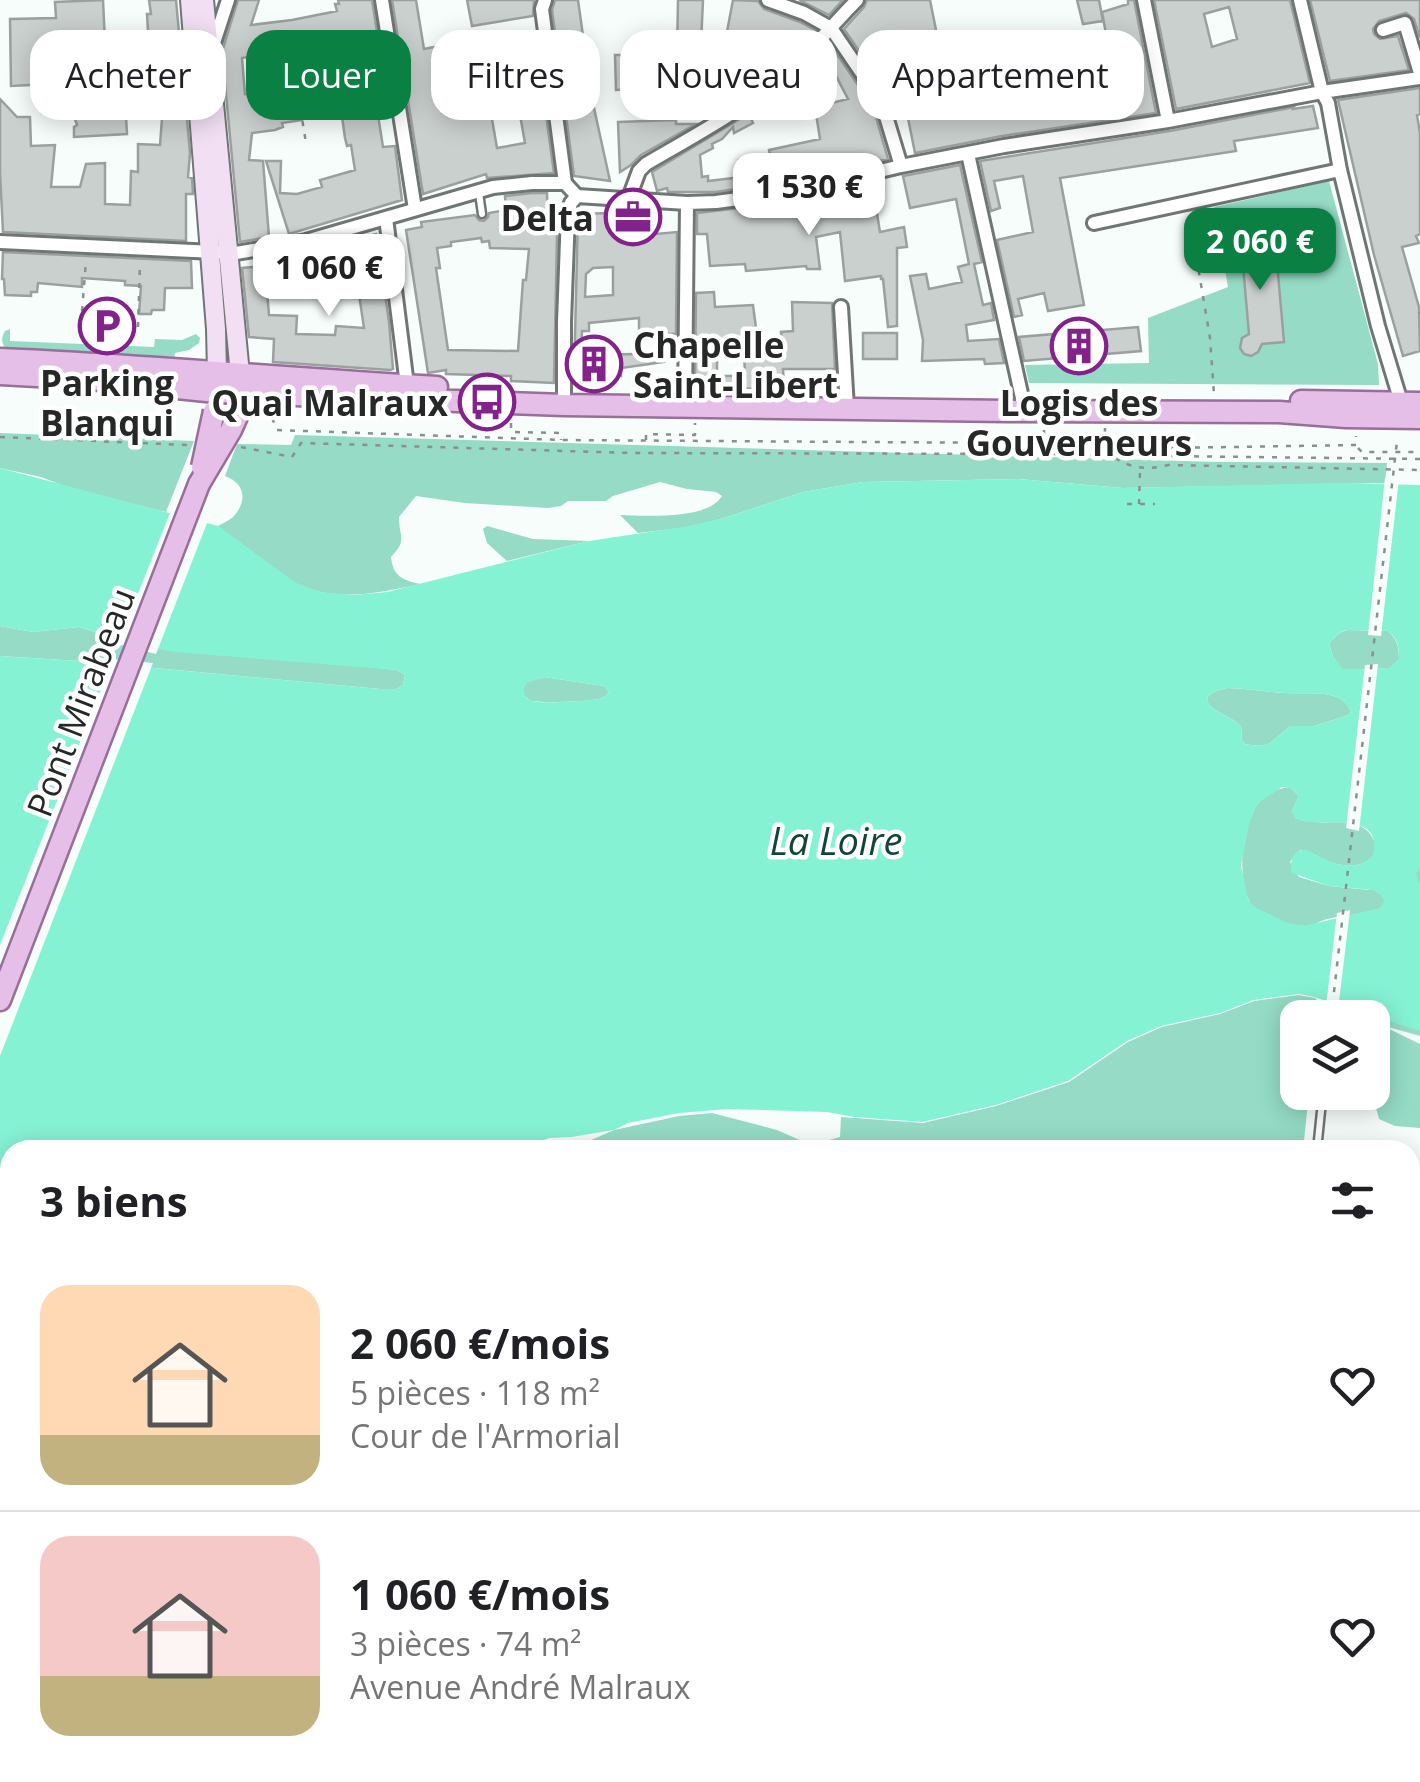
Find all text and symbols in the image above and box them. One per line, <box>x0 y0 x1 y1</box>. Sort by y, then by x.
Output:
chip: Acheter <box>30 30 226 120</box>
chip: Louer <box>246 30 411 120</box>
chip: Filtres <box>431 30 600 120</box>
chip: Nouveau <box>620 30 837 120</box>
chip: Appartement <box>857 30 1144 120</box>
pin: 1 530 € <box>717 153 901 238</box>
text: 1 530 € <box>755 164 863 207</box>
office icon: Delta <box>603 187 663 247</box>
place label: Delta <box>500 194 594 241</box>
pin: 2 060 € <box>1168 208 1352 293</box>
text: 2 060 € <box>1206 219 1314 262</box>
pin: 1 060 € <box>237 234 421 319</box>
text: 1 060 € <box>275 245 383 288</box>
parking icon: Parking Blanqui <box>77 296 137 356</box>
building icon: Logis des Gouverneurs <box>1049 316 1109 376</box>
place label: Chapelle Saint-Libert <box>633 321 838 408</box>
building icon: Chapelle Saint-Libert <box>564 334 624 394</box>
place label: Parking Blanqui <box>40 359 174 446</box>
bus stop icon: Quai Malraux <box>457 372 517 432</box>
place label: Quai Malraux <box>211 379 449 426</box>
place label: Logis des Gouverneurs <box>966 379 1192 466</box>
street label: Pont Mirabeau <box>15 581 145 823</box>
water label: La Loire <box>770 814 902 866</box>
map controls <box>1280 1000 1390 1110</box>
button: layers <box>1280 1000 1390 1110</box>
text: 3 biens <box>40 1172 188 1229</box>
icon: filters <box>1325 1173 1380 1228</box>
text: 2 060 €/mois <box>350 1314 610 1371</box>
icon: home <box>120 1325 240 1445</box>
icon: heart <box>1325 1358 1380 1413</box>
text: 5 pièces · 118 m² <box>350 1371 600 1414</box>
text: Cour de l'Armorial <box>350 1414 621 1457</box>
text: 1 060 €/mois <box>350 1565 610 1622</box>
icon: home <box>120 1576 240 1696</box>
icon: heart <box>1325 1609 1380 1664</box>
text: 3 pièces · 74 m² <box>350 1622 581 1665</box>
text: Avenue André Malraux <box>350 1665 690 1708</box>

